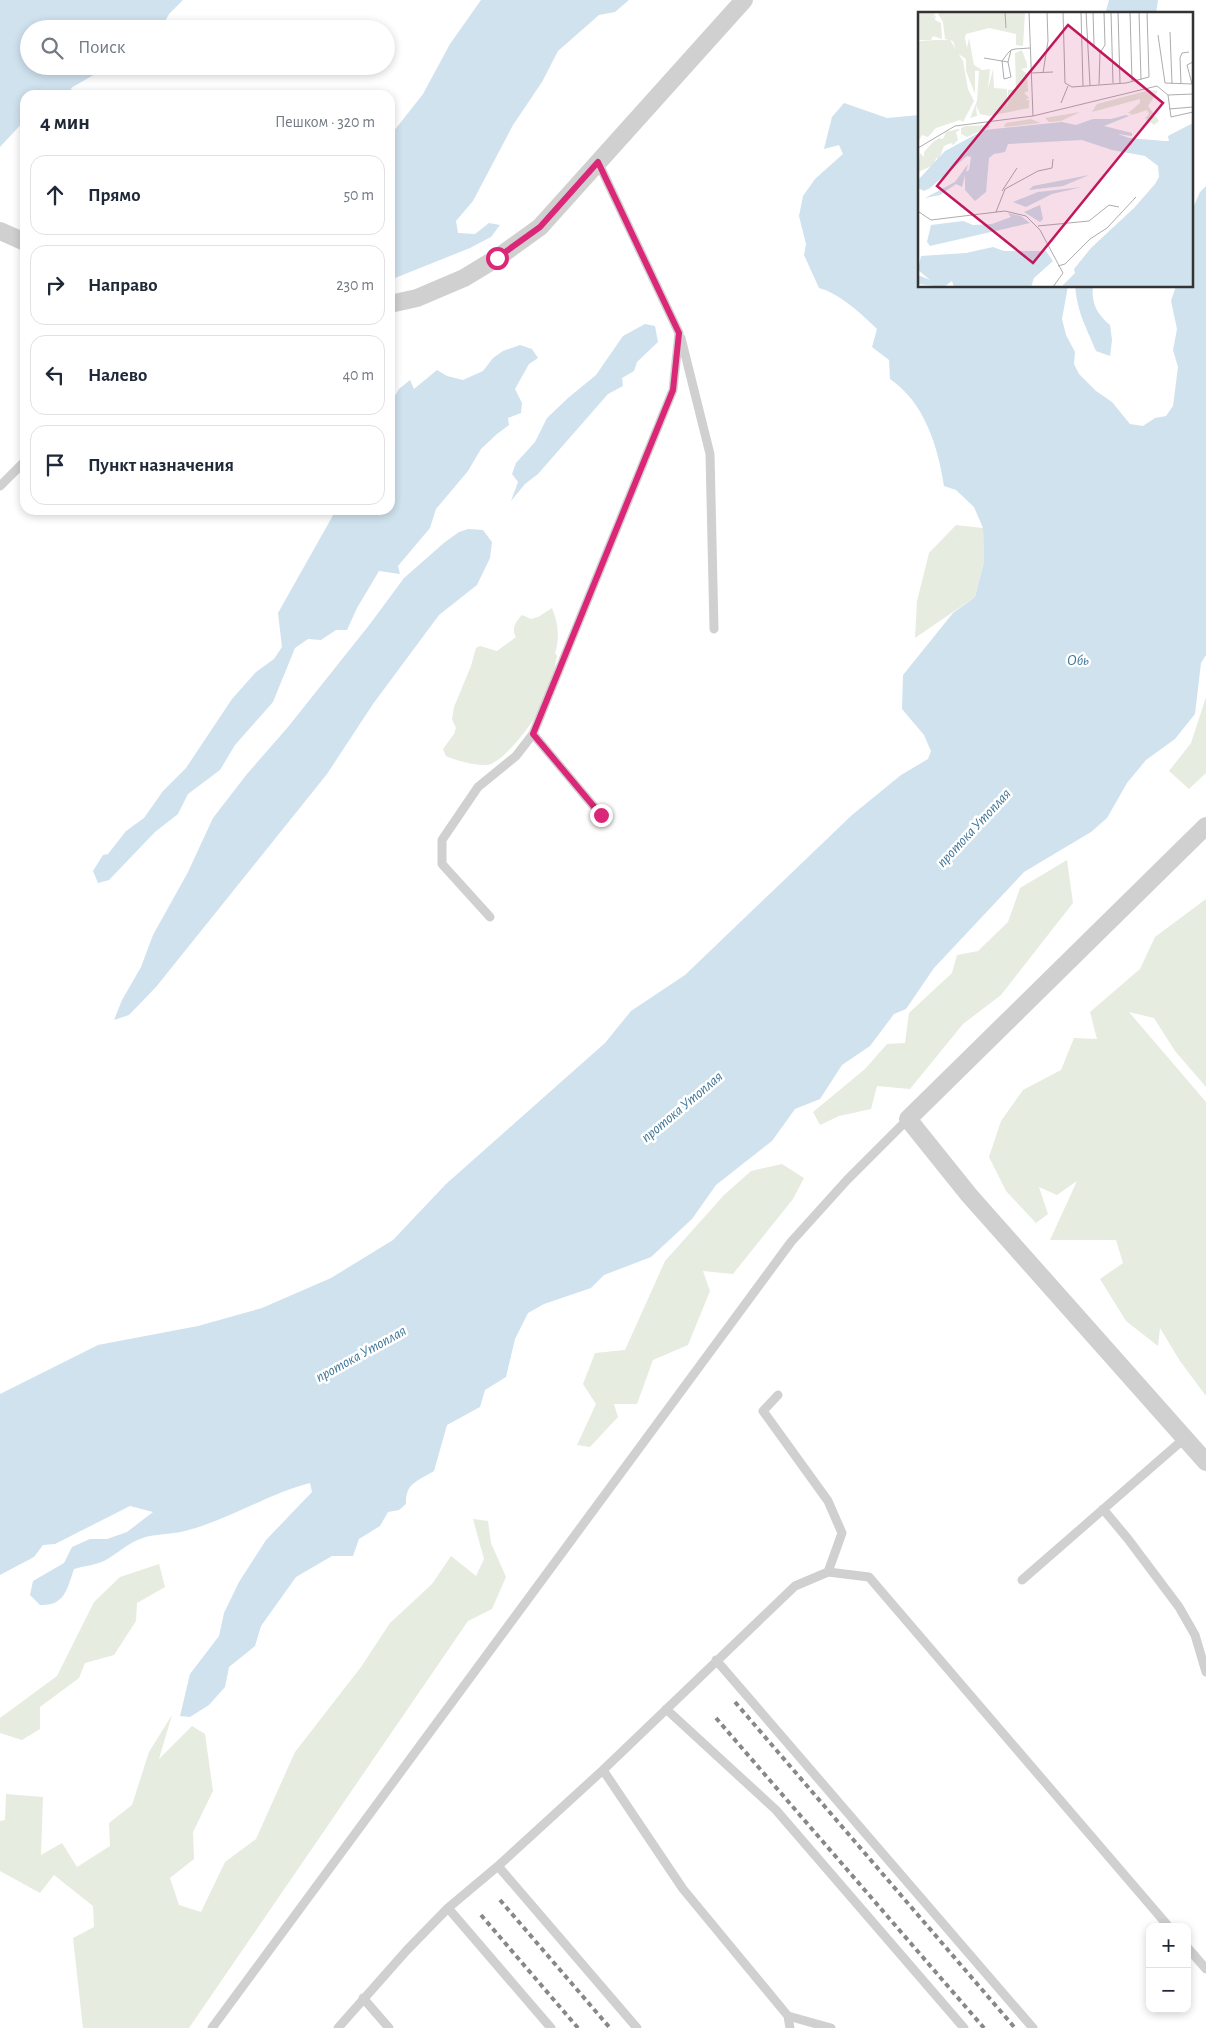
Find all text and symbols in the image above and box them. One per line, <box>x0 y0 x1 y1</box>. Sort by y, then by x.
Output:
inset map <box>918 12 1194 288</box>
search box <box>20 20 395 75</box>
icon: search <box>38 34 66 62</box>
text: Поиск <box>78 38 125 57</box>
text: 4 мин <box>40 112 90 133</box>
text: Пешком · 320 m <box>275 114 375 130</box>
icon: ahead <box>41 181 69 209</box>
text: Прямо <box>88 186 141 205</box>
text: 50 m <box>343 187 374 203</box>
route start <box>486 247 509 270</box>
icon: right <box>41 271 69 299</box>
text: Направо <box>88 276 158 295</box>
text: 230 m <box>336 277 374 293</box>
icon: left <box>41 361 69 389</box>
text: Налево <box>88 366 147 385</box>
text: 40 m <box>342 367 374 383</box>
icon: arrive <box>41 451 69 479</box>
text: Пункт назначения <box>88 456 234 475</box>
water label: Обь <box>1067 653 1089 668</box>
water label: протока Утоплая <box>934 786 1014 870</box>
route end <box>590 804 613 827</box>
water label: протока Утоплая <box>639 1069 725 1145</box>
water label: протока Утоплая <box>313 1323 409 1385</box>
map controls <box>1146 1923 1191 2013</box>
button: + <box>1146 1923 1191 1968</box>
button: − <box>1146 1968 1191 2013</box>

